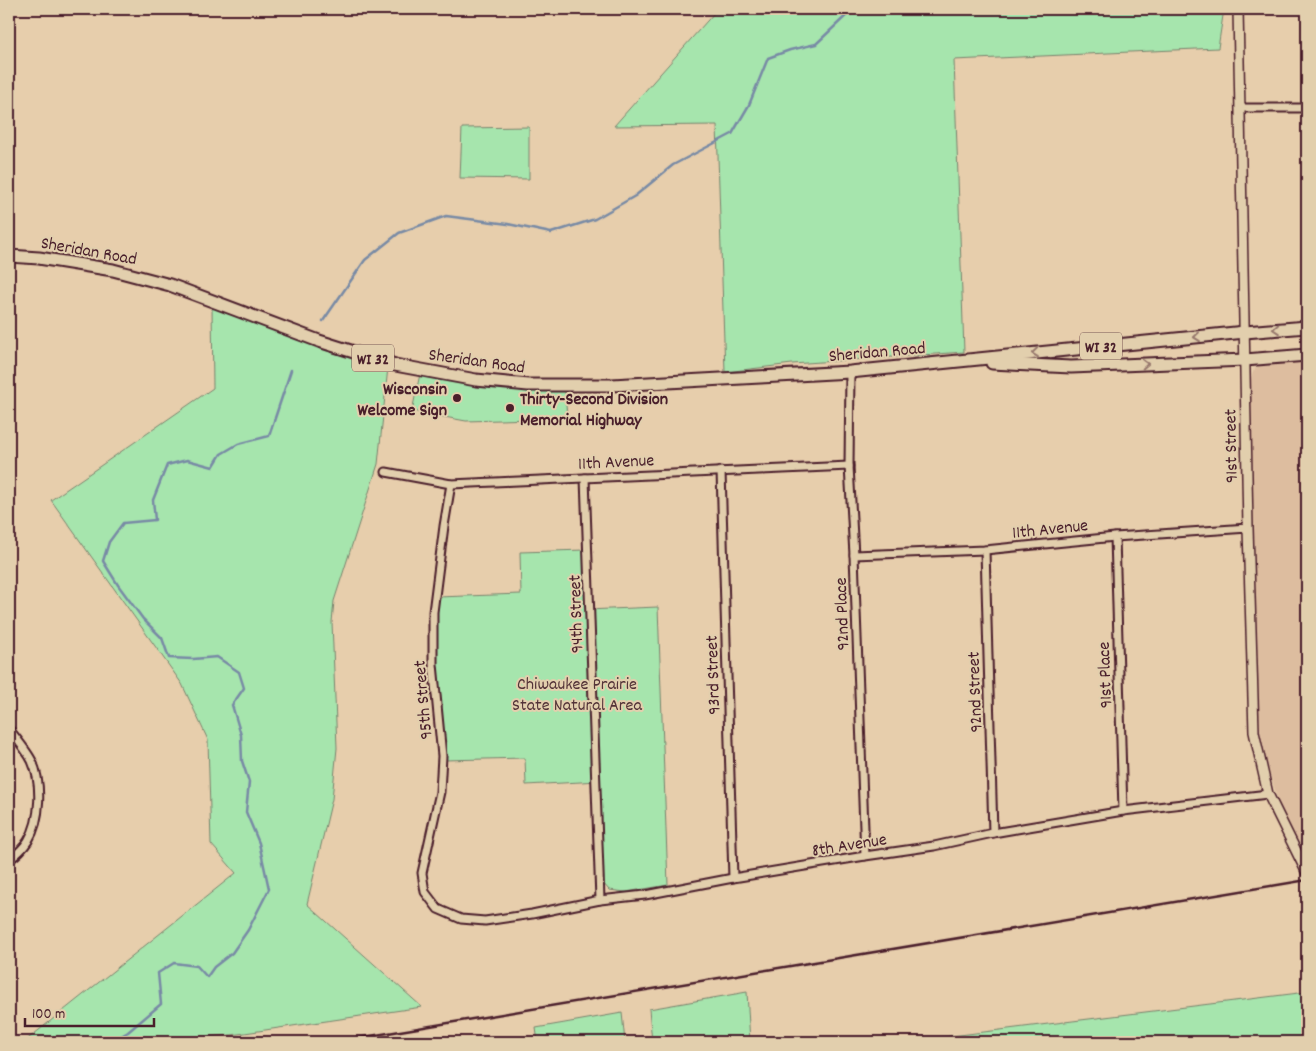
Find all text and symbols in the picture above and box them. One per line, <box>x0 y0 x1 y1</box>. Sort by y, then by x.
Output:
street label: Sheridan Road <box>39 232 139 273</box>
one-way arrow <box>1272 324 1280 335</box>
one-way arrow <box>1192 331 1200 342</box>
road number: WI 32 <box>1080 332 1122 360</box>
street label: Sheridan Road <box>828 337 927 370</box>
street label: Sheridan Road <box>427 343 526 382</box>
road number: WI 32 <box>352 344 394 372</box>
one-way arrow <box>1031 347 1039 358</box>
one-way arrow <box>1141 359 1149 370</box>
place label: Wisconsin Welcome Sign <box>357 378 447 424</box>
place label: Thirty-Second Division Memorial Highway <box>520 388 668 434</box>
marker: Wisconsin Welcome Sign <box>451 392 463 404</box>
marker: Thirty-Second Division Memorial Highway <box>504 402 516 414</box>
street label: 91st Street <box>1219 408 1246 483</box>
street label: 11th Avenue <box>577 449 655 478</box>
street label: 11th Avenue <box>1011 514 1090 547</box>
street label: 94th Street <box>564 574 591 654</box>
street label: 92nd Place <box>830 577 857 651</box>
street label: 93rd Street <box>701 635 728 715</box>
street label: 91st Place <box>1093 641 1120 709</box>
street label: 92nd Street <box>963 651 990 733</box>
street label: 95th Street <box>409 659 440 740</box>
park label: Chiwaukee Prairie State Natural Area <box>512 673 642 719</box>
street label: 8th Avenue <box>810 828 889 865</box>
scale bar <box>25 996 154 1028</box>
text: 100 m <box>32 1004 65 1026</box>

